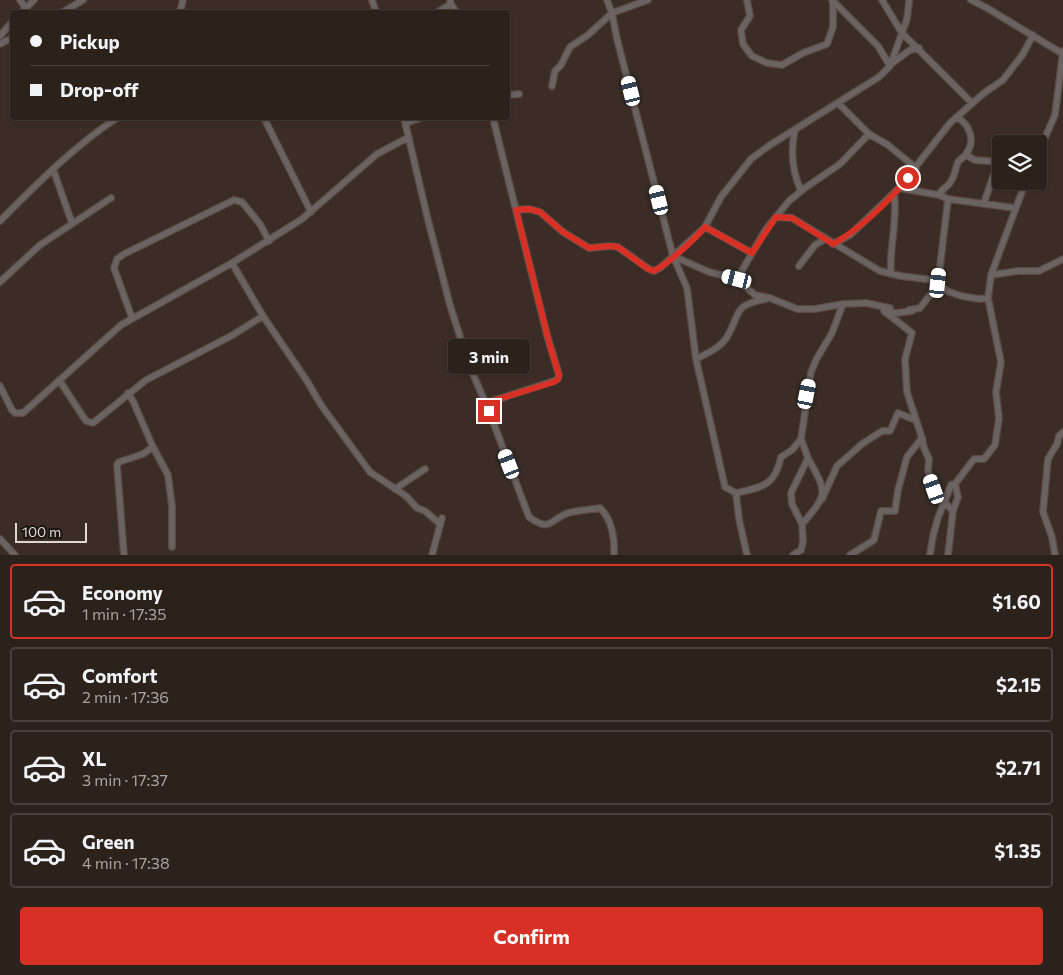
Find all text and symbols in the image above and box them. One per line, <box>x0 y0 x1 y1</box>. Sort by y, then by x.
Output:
text: Pickup <box>60 30 120 53</box>
car <box>620 75 641 107</box>
text: Drop-off <box>60 78 139 101</box>
map controls <box>992 135 1047 190</box>
button: layers <box>992 135 1047 190</box>
route start <box>897 167 919 189</box>
car <box>648 184 669 216</box>
car <box>928 267 947 299</box>
car <box>720 268 753 290</box>
callout: 3 min <box>448 338 530 374</box>
text: 3 min <box>469 347 509 366</box>
car <box>796 378 817 410</box>
route end <box>478 400 500 422</box>
car <box>496 447 521 481</box>
car <box>921 472 946 506</box>
scale bar <box>15 520 88 543</box>
text: 100 m <box>22 523 61 540</box>
icon: car <box>22 579 67 624</box>
text: Economy <box>82 581 163 604</box>
text: $1.60 <box>992 590 1041 613</box>
text: 1 min · 17:35 <box>82 604 166 623</box>
icon: car <box>22 662 67 707</box>
text: Comfort <box>82 664 158 687</box>
text: $2.15 <box>996 673 1041 696</box>
text: 2 min · 17:36 <box>82 687 169 706</box>
icon: car <box>22 745 67 790</box>
text: XL <box>82 747 107 770</box>
text: $2.71 <box>995 756 1041 779</box>
text: 3 min · 17:37 <box>82 770 168 789</box>
icon: car <box>22 828 67 873</box>
text: Green <box>82 830 134 853</box>
text: $1.35 <box>994 839 1041 862</box>
text: 4 min · 17:38 <box>82 853 170 872</box>
button: Confirm <box>20 907 1043 965</box>

